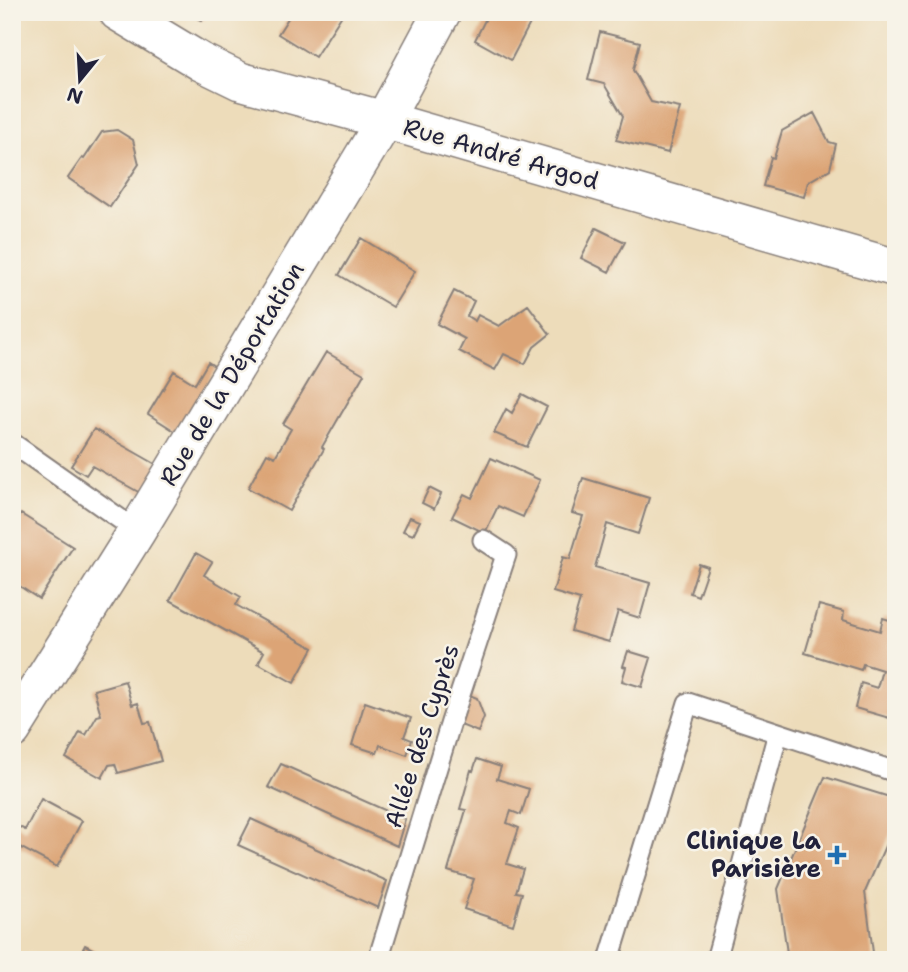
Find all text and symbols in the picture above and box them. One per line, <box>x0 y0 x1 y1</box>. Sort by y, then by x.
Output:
north arrow <box>46 46 116 116</box>
text: N <box>64 81 86 110</box>
street label: Rue André Argod <box>400 111 602 197</box>
street label: Rue de la Déportation <box>152 256 312 492</box>
street label: Allée des Cyprès <box>377 640 467 832</box>
place label: Clinique La Parisière <box>686 825 822 885</box>
marker: Clinique La Parisière <box>827 845 847 865</box>

